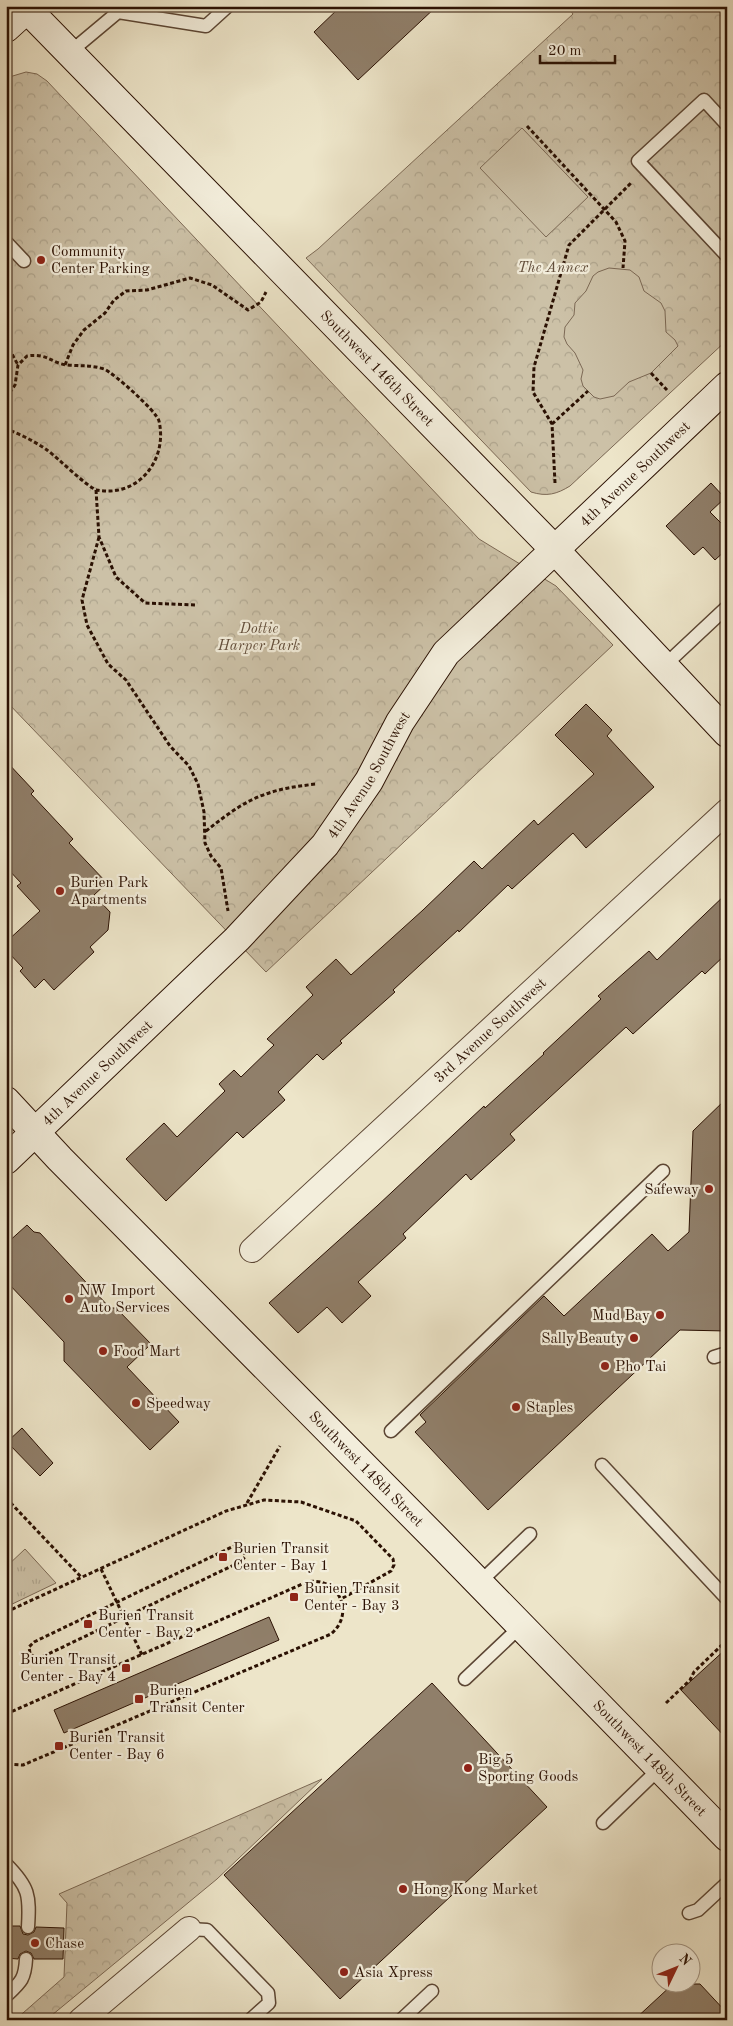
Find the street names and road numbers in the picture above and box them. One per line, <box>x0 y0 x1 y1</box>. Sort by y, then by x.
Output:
street label: Southwest 146th Street <box>317 308 436 430</box>
street label: 4th Avenue Southwest <box>578 419 694 531</box>
street label: 4th Avenue Southwest <box>325 709 414 842</box>
street label: 3rd Avenue Southwest <box>432 976 550 1086</box>
street label: 4th Avenue Southwest <box>40 1018 156 1130</box>
street label: Southwest 148th Street <box>305 1409 425 1530</box>
street label: Southwest 148th Street <box>589 1698 709 1820</box>

